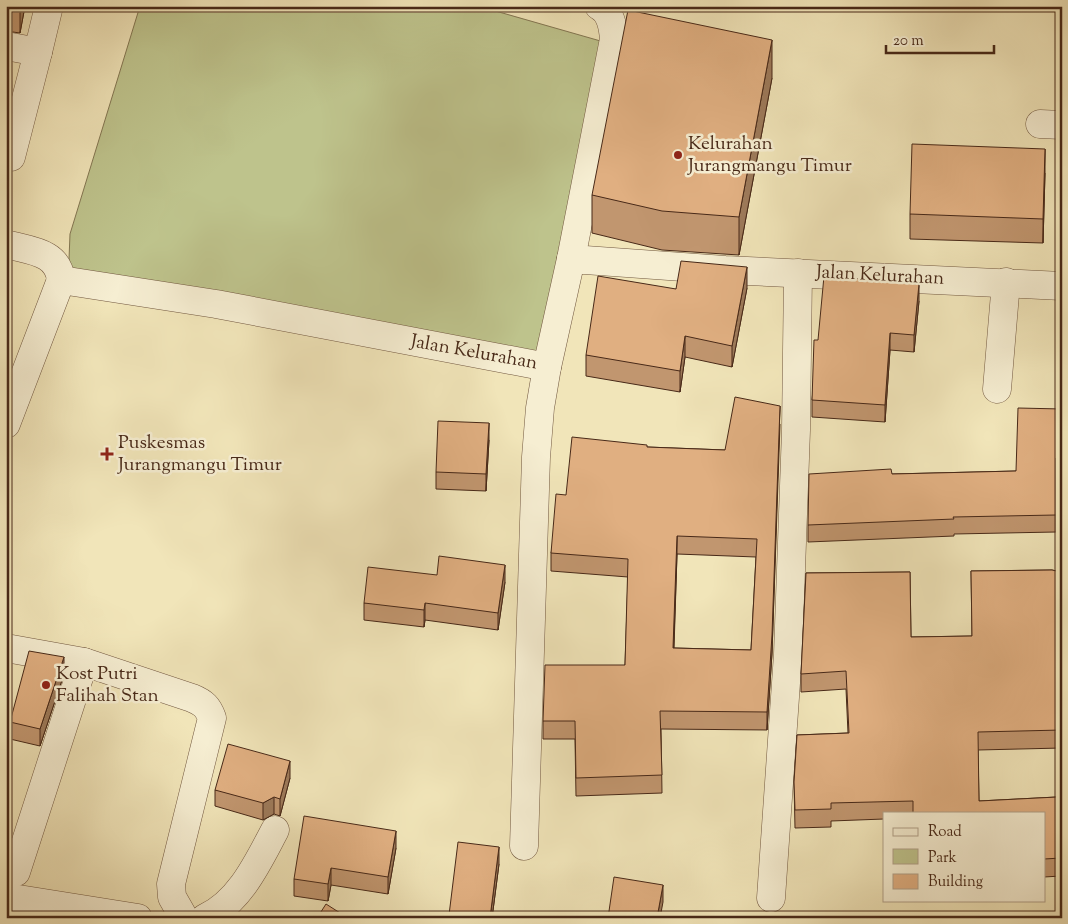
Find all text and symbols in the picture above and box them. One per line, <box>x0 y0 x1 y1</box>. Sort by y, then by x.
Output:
scale bar <box>886 22 993 54</box>
text: 20 m <box>893 31 924 52</box>
place label: Kelurahan Jurangmangu Timur <box>687 131 852 180</box>
marker: Kelurahan Jurangmangu Timur <box>672 149 684 161</box>
street label: Jalan Kelurahan <box>814 259 945 293</box>
street label: Jalan Kelurahan <box>407 328 540 377</box>
place label: Puskesmas Jurangmangu Timur <box>117 430 282 479</box>
marker: Puskesmas Jurangmangu Timur <box>100 447 114 461</box>
place label: Kost Putri Falihah Stan <box>56 661 159 710</box>
marker: Kost Putri Falihah Stan <box>40 679 52 691</box>
legend <box>883 812 1046 902</box>
text: Road <box>928 822 962 843</box>
text: Park <box>928 848 957 869</box>
text: Building <box>928 872 983 893</box>

